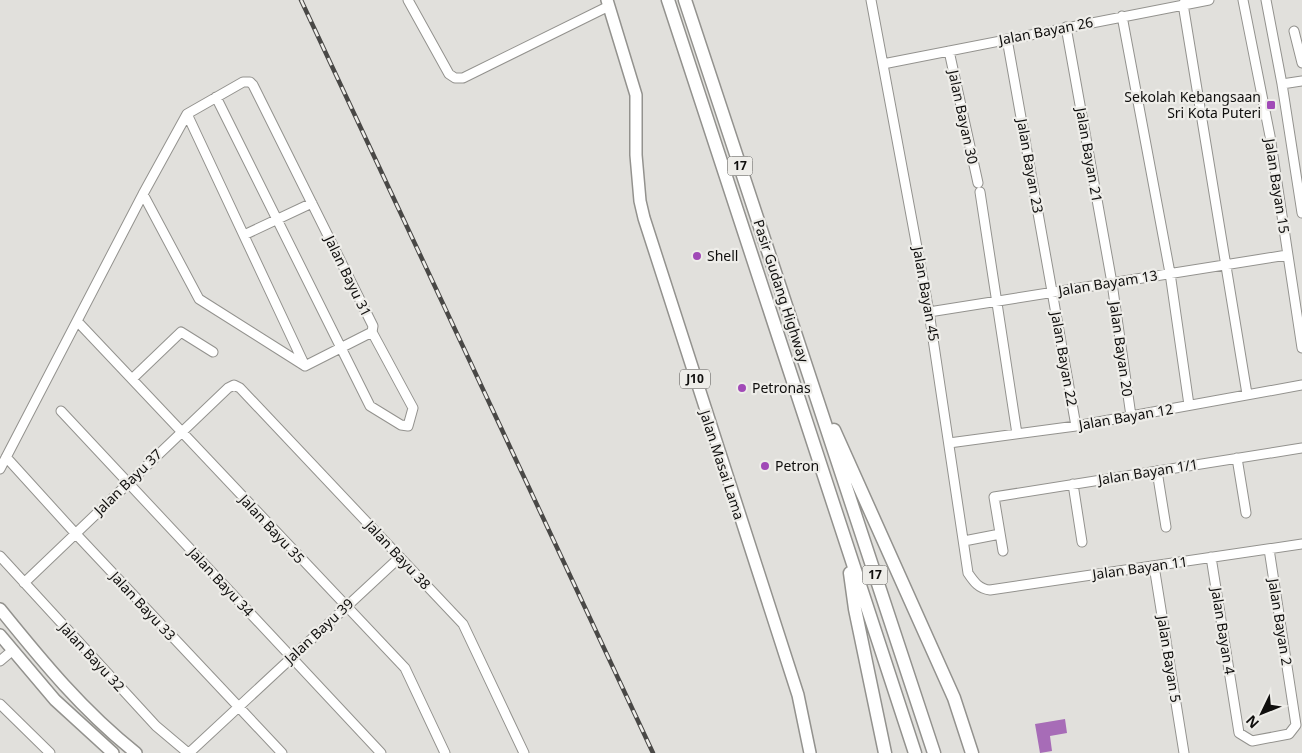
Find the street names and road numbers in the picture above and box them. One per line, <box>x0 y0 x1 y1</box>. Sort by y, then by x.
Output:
street label: Jalan Bayan 26 <box>995 12 1095 49</box>
street label: Jalan Bayan 30 <box>944 66 983 166</box>
street label: Jalan Bayan 21 <box>1071 104 1107 204</box>
street label: Jalan Bayan 23 <box>1012 115 1048 215</box>
street label: Jalan Bayan 15 <box>1260 135 1294 235</box>
road number: 17 <box>728 157 752 176</box>
street label: Pasir Gudang Highway <box>749 217 814 366</box>
street label: Jalan Bayu 31 <box>320 230 376 319</box>
street label: Jalan Bayan 45 <box>908 243 944 343</box>
street label: Jalan Bayam 13 <box>1055 265 1159 300</box>
street label: Jalan Bayan 20 <box>1105 298 1138 398</box>
street label: Jalan Bayan 22 <box>1046 308 1082 408</box>
road number: J10 <box>680 369 710 388</box>
street label: Jalan Bayan 12 <box>1075 399 1175 435</box>
street label: Jalan Masai Lama <box>695 406 749 522</box>
street label: Jalan Bayu 37 <box>88 444 166 520</box>
street label: Jalan Bayan 1/1 <box>1095 454 1199 489</box>
street label: Jalan Bayu 35 <box>234 489 309 567</box>
street label: Jalan Bayu 38 <box>360 515 435 593</box>
street label: Jalan Bayu 34 <box>183 542 258 620</box>
street label: Jalan Bayan 11 <box>1089 551 1189 584</box>
street label: Jalan Bayu 33 <box>105 566 180 644</box>
road number: 17 <box>862 566 888 584</box>
street label: Jalan Bayan 2 <box>1264 575 1297 667</box>
street label: Jalan Bayan 4 <box>1207 584 1240 676</box>
street label: Jalan Bayu 39 <box>279 594 357 669</box>
street label: Jalan Bayan 5 <box>1153 612 1186 704</box>
street label: Jalan Bayu 32 <box>54 617 129 695</box>

